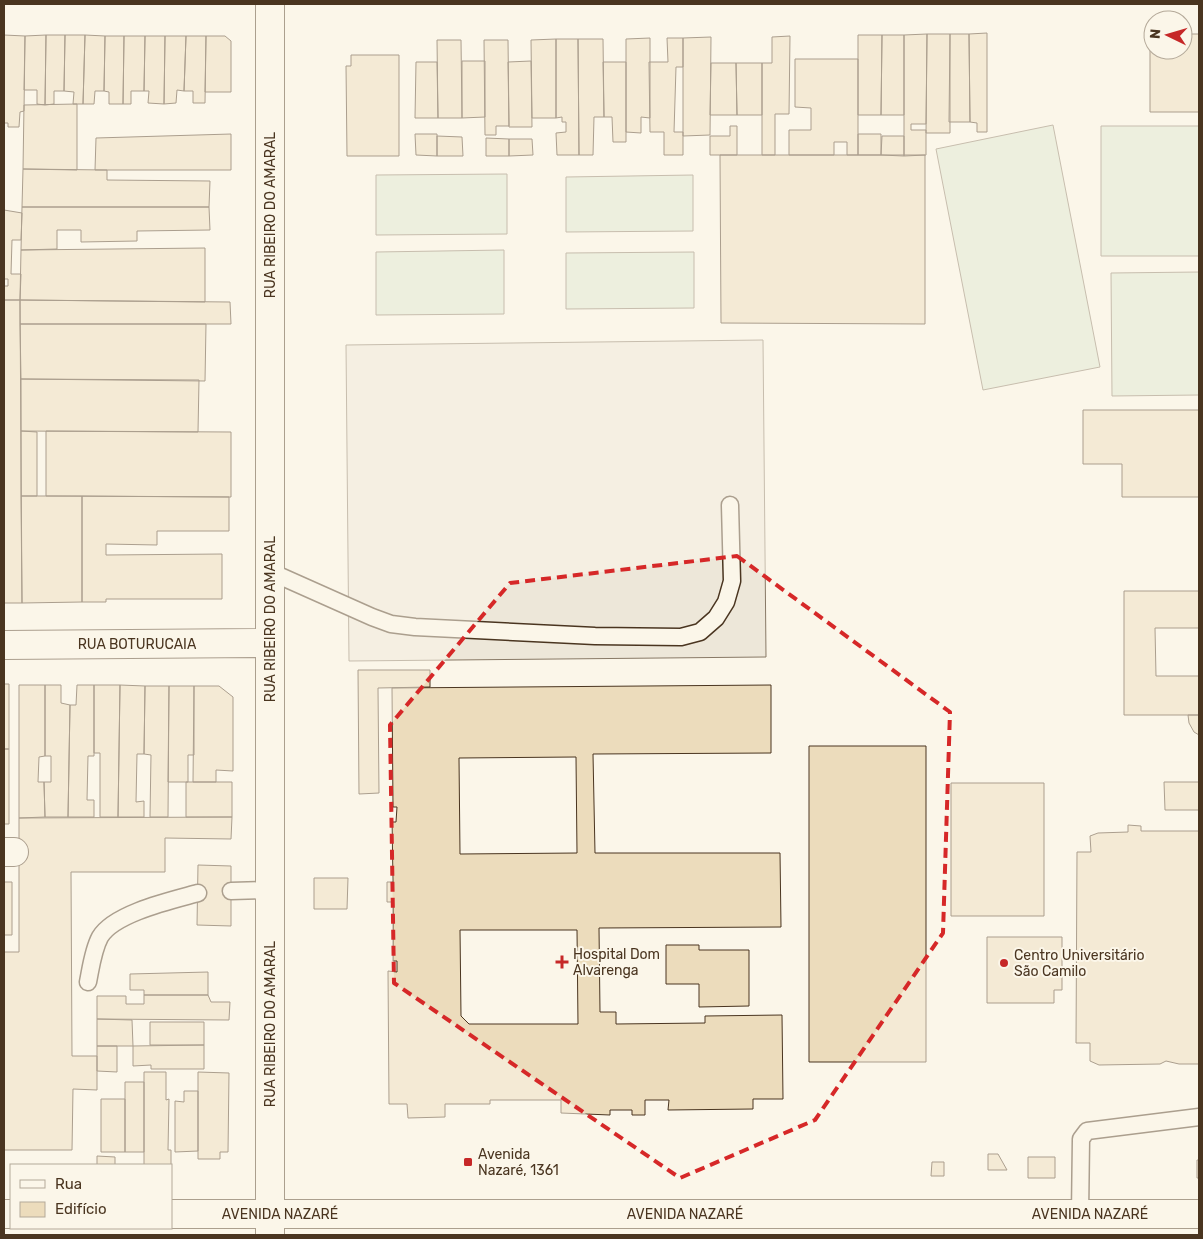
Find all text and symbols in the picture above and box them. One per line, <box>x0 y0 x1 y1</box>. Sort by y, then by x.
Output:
north arrow <box>1143 10 1193 60</box>
text: N <box>1147 28 1164 40</box>
street label: RUA RIBEIRO DO AMARAL <box>262 132 279 298</box>
street label: RUA RIBEIRO DO AMARAL <box>262 536 279 702</box>
street label: RUA BOTURUCAIA <box>78 636 197 653</box>
street label: RUA RIBEIRO DO AMARAL <box>262 941 279 1107</box>
place label: Hospital Dom Alvarenga <box>573 946 660 979</box>
place label: Centro Universitário São Camilo <box>1014 947 1145 980</box>
marker: Hospital Dom Alvarenga <box>555 955 569 969</box>
marker: Centro Universitário São Camilo <box>998 957 1010 969</box>
place label: Avenida Nazaré, 1361 <box>478 1146 559 1179</box>
marker: Avenida Nazaré, 1361 <box>462 1156 474 1168</box>
legend <box>10 1164 172 1229</box>
text: Rua <box>55 1175 82 1193</box>
text: Edifício <box>55 1200 107 1218</box>
street label: AVENIDA NAZARÉ <box>222 1205 338 1223</box>
street label: AVENIDA NAZARÉ <box>627 1205 743 1223</box>
street label: AVENIDA NAZARÉ <box>1032 1205 1148 1223</box>

